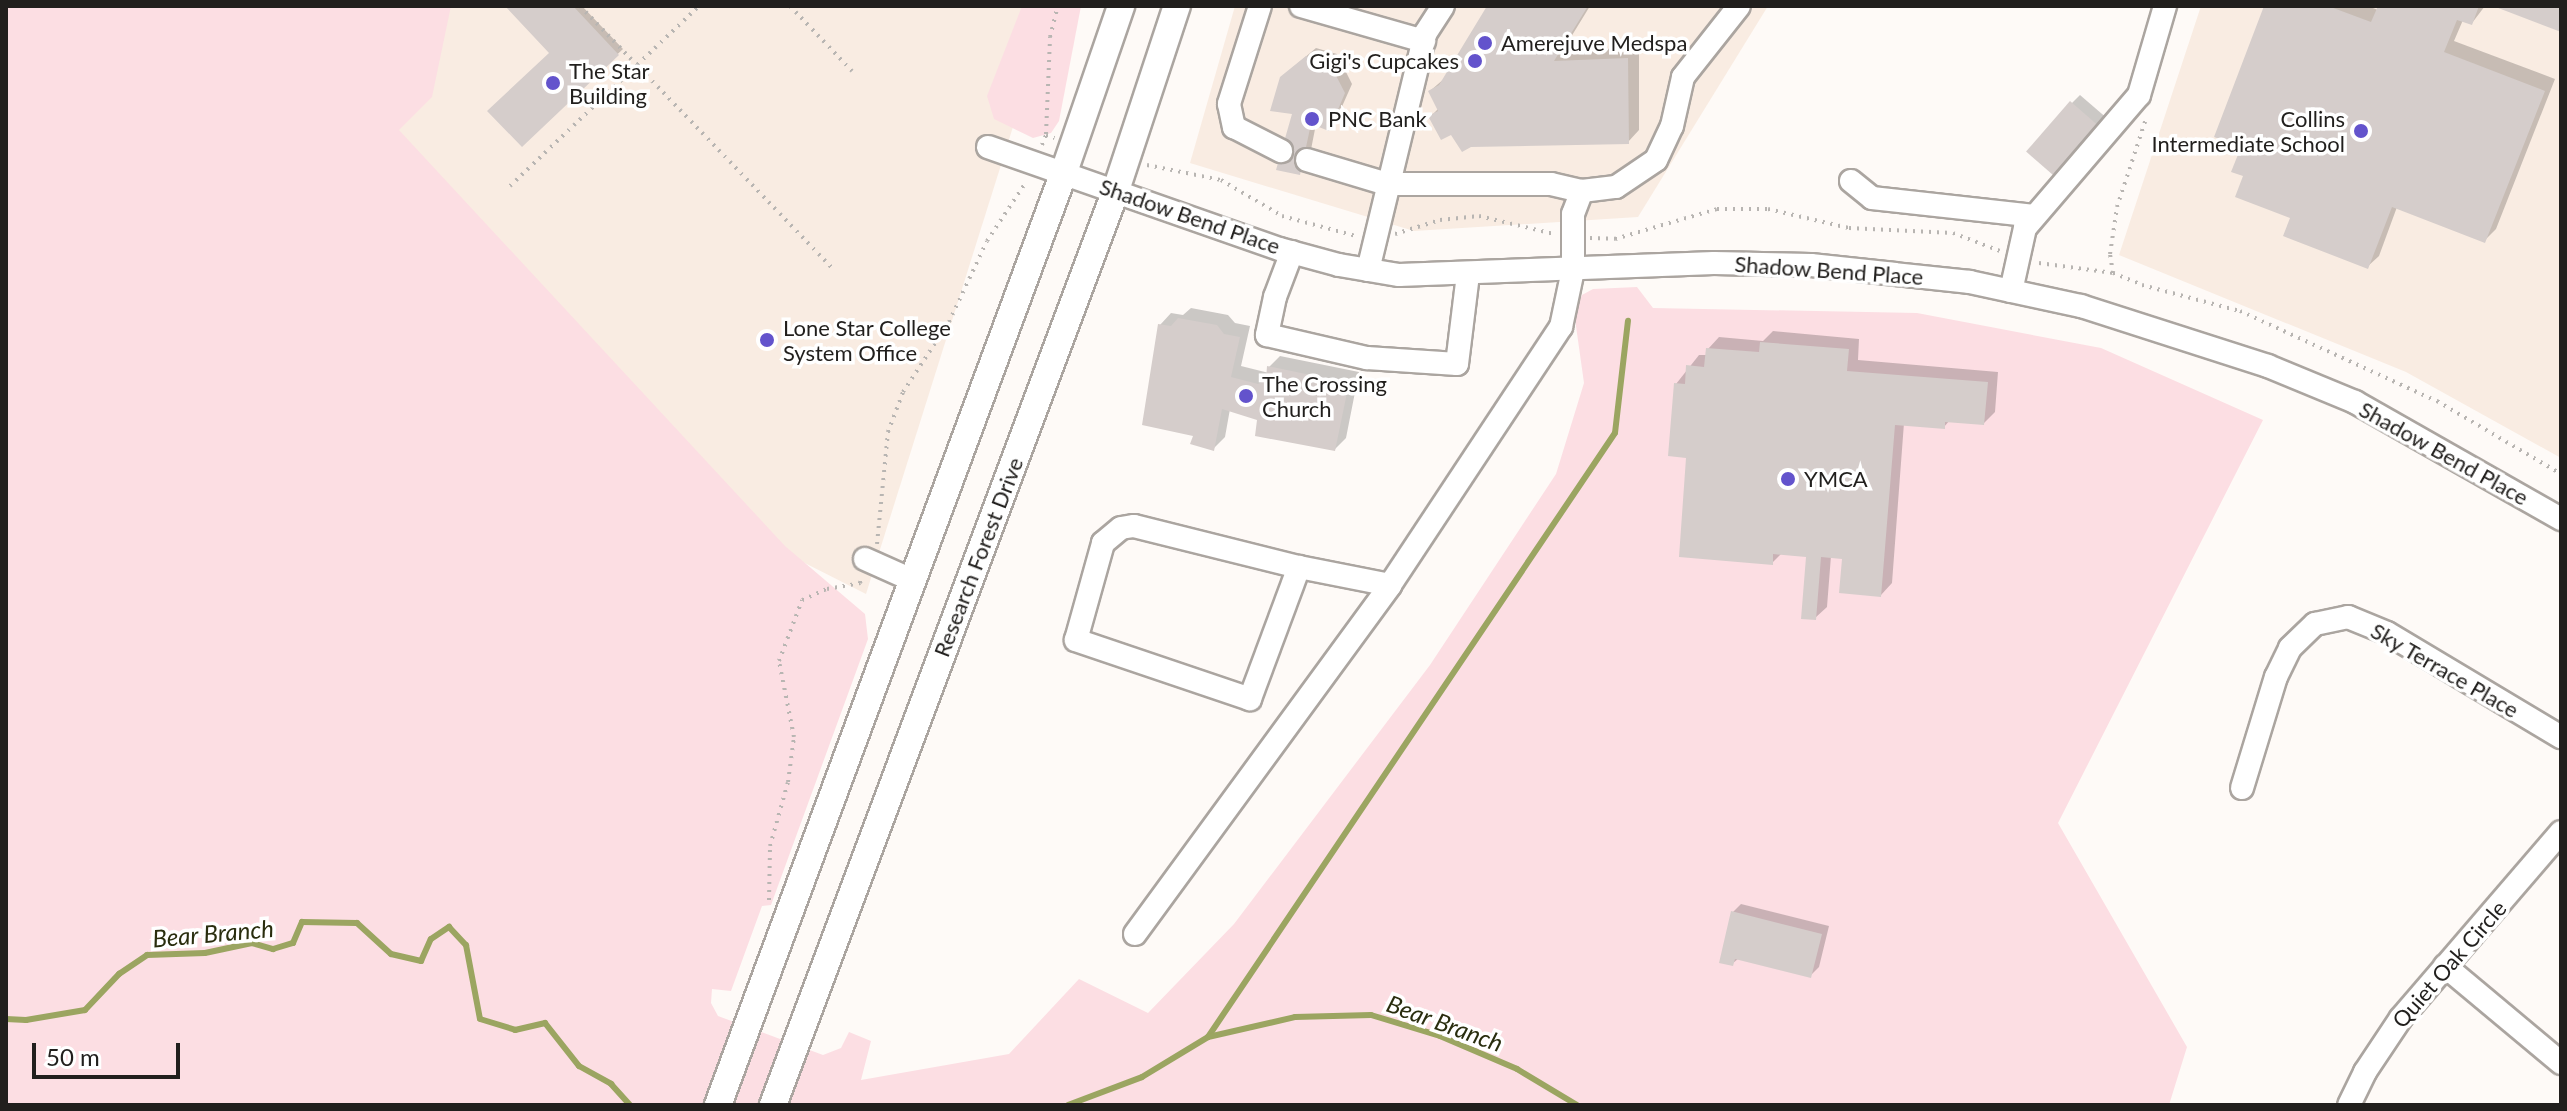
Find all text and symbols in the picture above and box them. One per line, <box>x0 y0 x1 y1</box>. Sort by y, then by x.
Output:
place label: Amerejuve Medspa <box>1501 30 1687 56</box>
marker: Amerejuve Medspa <box>1476 34 1494 52</box>
place label: Gigi's Cupcakes <box>1309 48 1459 74</box>
marker: Gigi's Cupcakes <box>1466 52 1484 70</box>
place label: The Star Building <box>569 57 650 108</box>
marker: The Star Building <box>544 74 562 92</box>
place label: Collins Intermediate School <box>2151 105 2345 156</box>
place label: PNC Bank <box>1328 106 1427 132</box>
marker: PNC Bank <box>1303 110 1321 128</box>
marker: Collins Intermediate School <box>2352 122 2370 140</box>
street label: Shadow Bend Place <box>1096 173 1284 259</box>
street label: Shadow Bend Place <box>1734 250 1924 290</box>
place label: Lone Star College System Office <box>783 314 951 366</box>
marker: Lone Star College System Office <box>758 331 776 349</box>
place label: The Crossing Church <box>1262 370 1387 422</box>
marker: The Crossing Church <box>1237 387 1255 405</box>
street label: Shadow Bend Place <box>2355 395 2533 511</box>
street label: Research Forest Drive <box>928 454 1028 660</box>
place label: YMCA <box>1804 466 1868 492</box>
marker: YMCA <box>1779 470 1797 488</box>
street label: Sky Terrace Place <box>2366 617 2524 723</box>
street label: Quiet Oak Circle <box>2387 895 2511 1033</box>
water label: Bear Branch <box>151 913 275 953</box>
water label: Bear Branch <box>1383 989 1507 1057</box>
scale bar <box>36 1027 184 1077</box>
text: 50 m <box>46 1042 100 1071</box>

